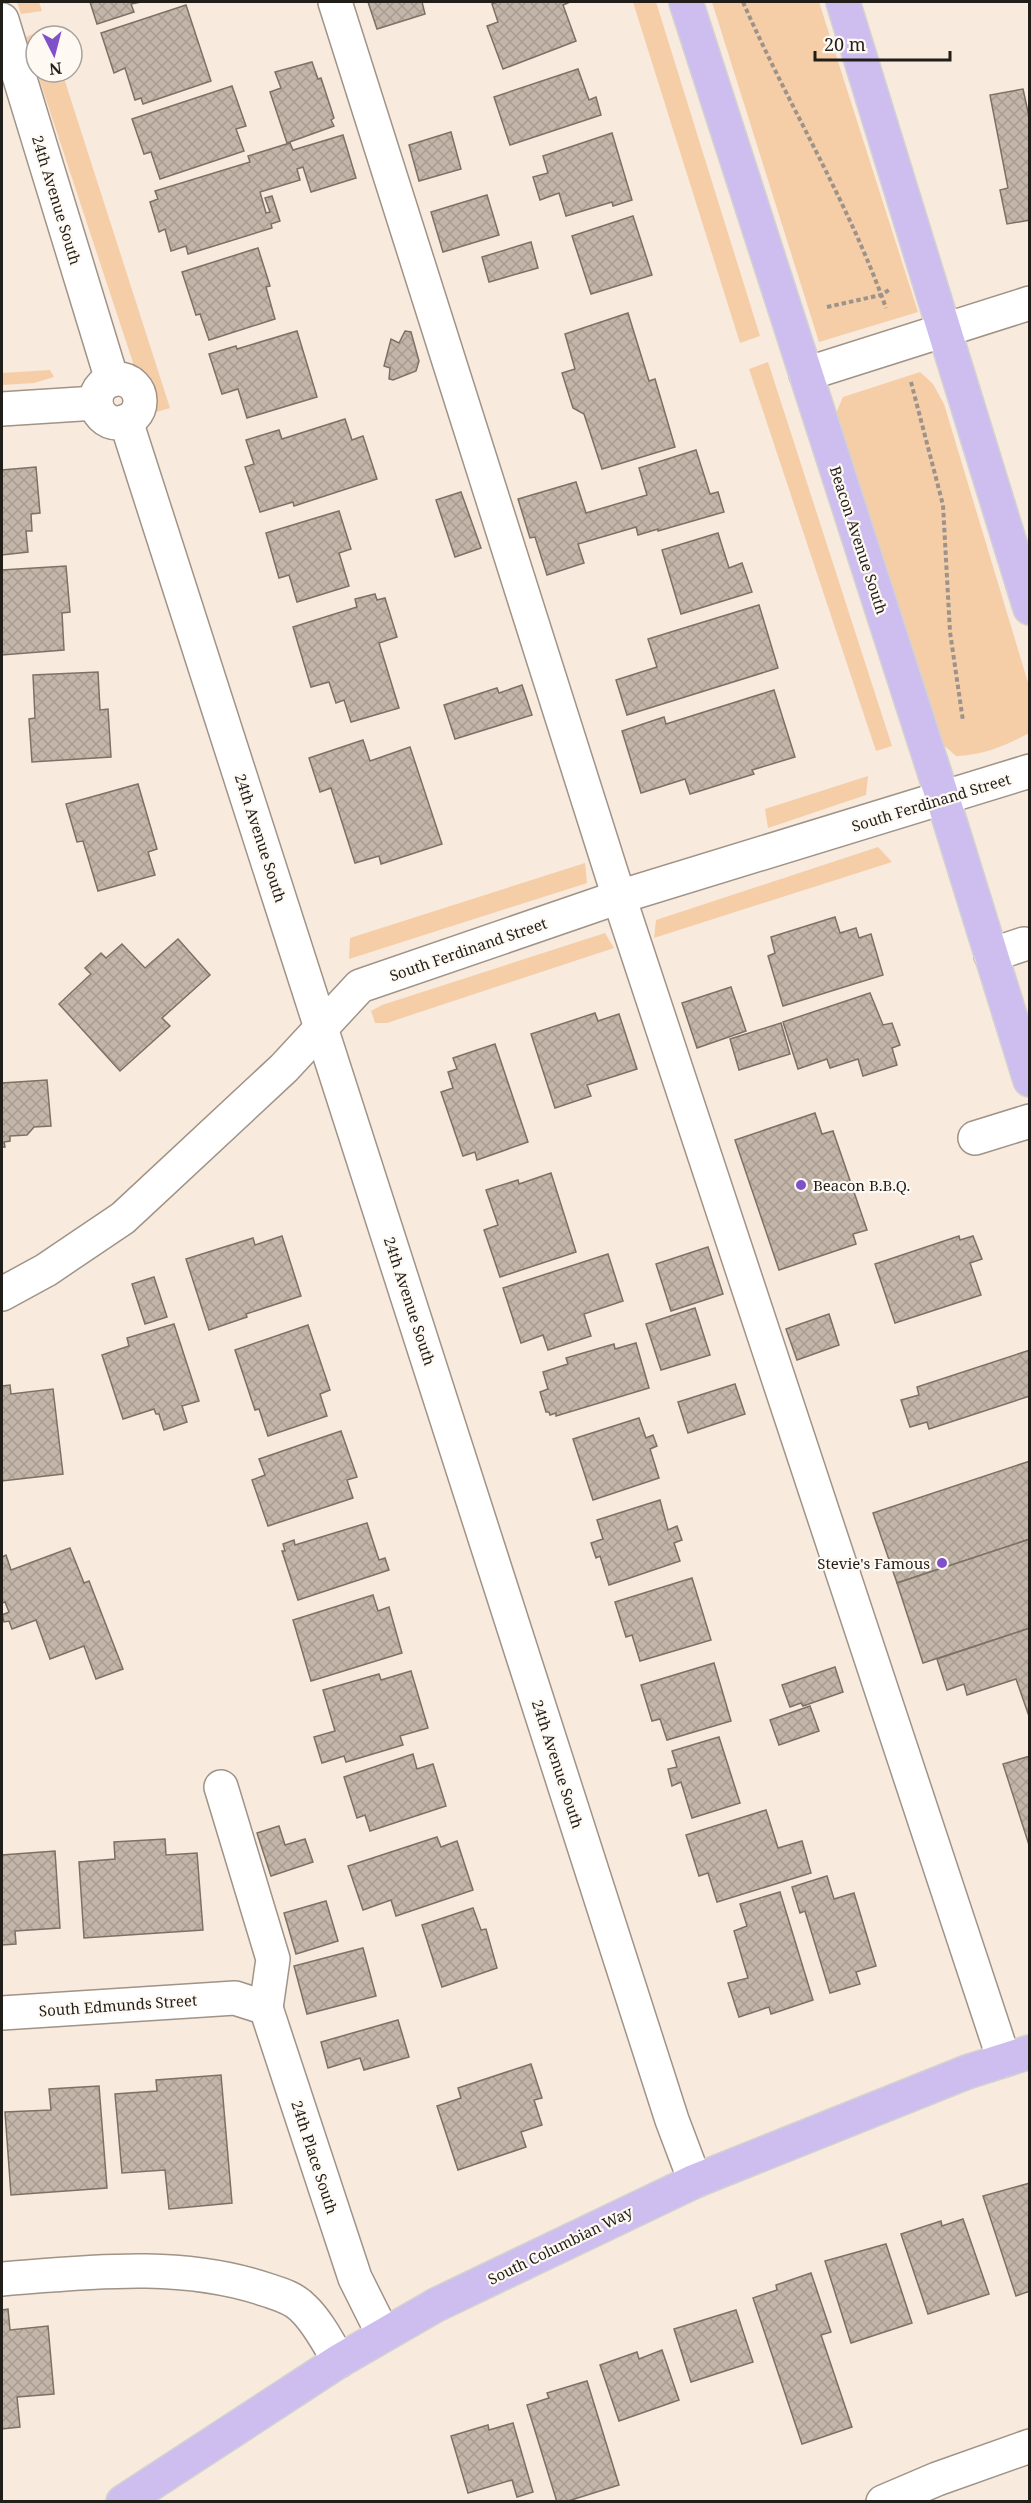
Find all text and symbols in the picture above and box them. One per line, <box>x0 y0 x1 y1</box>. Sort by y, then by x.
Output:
north arrow <box>24 24 84 84</box>
scale bar <box>815 24 950 62</box>
text: 20 m <box>824 32 866 56</box>
text: N <box>48 57 63 81</box>
street label: 24th Avenue South <box>28 133 86 268</box>
street label: Beacon Avenue South <box>826 463 893 617</box>
street label: South Ferdinand Street <box>849 768 1013 836</box>
street label: 24th Avenue South <box>231 771 291 905</box>
street label: South Ferdinand Street <box>387 913 549 985</box>
place label: Beacon B.B.Q. <box>813 1175 910 1195</box>
marker: Beacon B.B.Q. <box>794 1178 808 1192</box>
street label: 24th Avenue South <box>380 1234 440 1368</box>
place label: Stevie's Famous <box>817 1553 930 1573</box>
marker: Stevie's Famous <box>935 1556 949 1570</box>
street label: 24th Avenue South <box>528 1697 588 1831</box>
street label: South Edmunds Street <box>38 1989 198 2021</box>
street label: 24th Place South <box>287 2098 343 2217</box>
street label: South Columbian Way <box>484 2201 636 2289</box>

